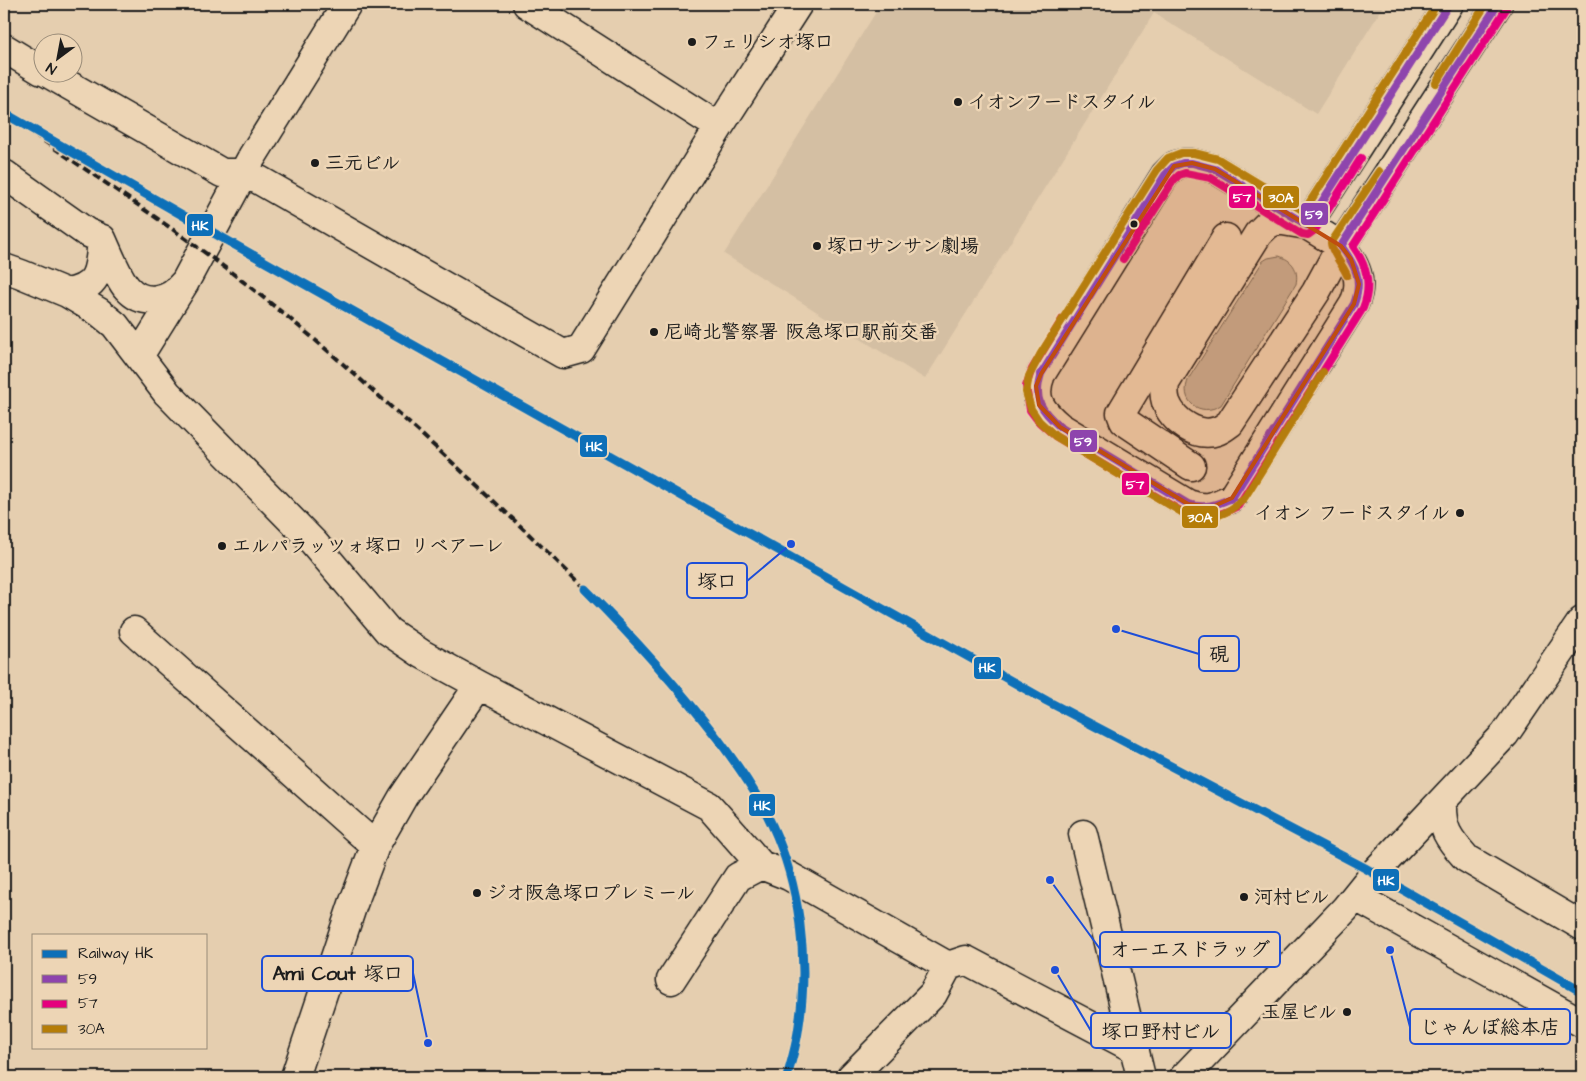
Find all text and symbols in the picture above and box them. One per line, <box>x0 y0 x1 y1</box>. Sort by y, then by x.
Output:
place label: フェリシオ塚口 <box>702 29 833 56</box>
north arrow <box>32 32 82 82</box>
marker: フェリシオ塚口 <box>686 36 698 48</box>
text: N <box>42 57 61 79</box>
place label: イオンフードスタイル <box>968 89 1156 116</box>
marker: イオンフードスタイル <box>952 96 964 108</box>
place label: 三元ビル <box>325 150 401 177</box>
marker: 三元ビル <box>309 157 321 169</box>
line badge: 57 <box>1228 185 1256 209</box>
line badge: 30A <box>1262 185 1300 209</box>
text: 57 <box>1233 188 1252 208</box>
text: 30A <box>1268 188 1294 208</box>
line badge: 59 <box>1300 202 1329 226</box>
text: 59 <box>1305 205 1323 225</box>
line badge: HK <box>186 213 214 237</box>
text: HK <box>192 216 209 236</box>
unlabelled marker <box>1129 219 1139 229</box>
place label: 塚口サンサン劇場 <box>827 233 979 260</box>
marker: 塚口サンサン劇場 <box>811 240 823 252</box>
place label: 尼崎北警察署 阪急塚口駅前交番 <box>664 319 938 346</box>
marker: 尼崎北警察署 阪急塚口駅前交番 <box>648 326 660 338</box>
line badge: 59 <box>1069 429 1098 453</box>
text: 59 <box>1074 432 1092 452</box>
line badge: HK <box>579 434 608 458</box>
text: HK <box>586 437 603 457</box>
line badge: 57 <box>1121 472 1150 496</box>
text: 57 <box>1126 475 1145 495</box>
place label: イオン フードスタイル <box>1254 500 1450 527</box>
line badge: 30A <box>1181 505 1219 529</box>
marker: イオン フードスタイル <box>1454 507 1466 519</box>
text: 30A <box>1187 508 1213 528</box>
place label: エルパラッツォ塚口 リベアーレ <box>232 533 504 560</box>
marker: エルパラッツォ塚口 リベアーレ <box>216 540 228 552</box>
callout: 塚口 <box>687 563 747 598</box>
text: 塚口 <box>697 568 737 596</box>
callout: 硯 <box>1199 636 1239 671</box>
text: 硯 <box>1209 641 1229 669</box>
line badge: HK <box>973 656 1002 680</box>
text: HK <box>979 658 996 678</box>
line badge: HK <box>748 793 776 817</box>
text: HK <box>754 796 771 816</box>
line badge: HK <box>1372 868 1400 892</box>
text: HK <box>1378 871 1395 891</box>
place label: ジオ阪急塚口プレミール <box>487 880 695 907</box>
place label: 河村ビル <box>1254 884 1330 911</box>
marker: ジオ阪急塚口プレミール <box>471 887 483 899</box>
marker: 河村ビル <box>1238 891 1250 903</box>
callout: オーエスドラッグ <box>1100 932 1280 967</box>
legend <box>32 934 208 1048</box>
text: オーエスドラッグ <box>1110 936 1270 964</box>
text: Railway HK <box>78 943 153 965</box>
callout: Ami Cout 塚口 <box>262 956 413 991</box>
text: Ami Cout 塚口 <box>272 960 404 988</box>
text: 59 <box>78 969 97 990</box>
text: 57 <box>78 993 98 1014</box>
place label: 玉屋ビル <box>1261 999 1337 1026</box>
marker: 玉屋ビル <box>1341 1006 1353 1018</box>
callout: じゃんぼ総本店 <box>1410 1009 1570 1044</box>
callout: 塚口野村ビル <box>1091 1013 1231 1048</box>
text: じゃんぼ総本店 <box>1420 1014 1560 1042</box>
text: 塚口野村ビル <box>1101 1018 1221 1046</box>
text: 30A <box>78 1019 105 1040</box>

